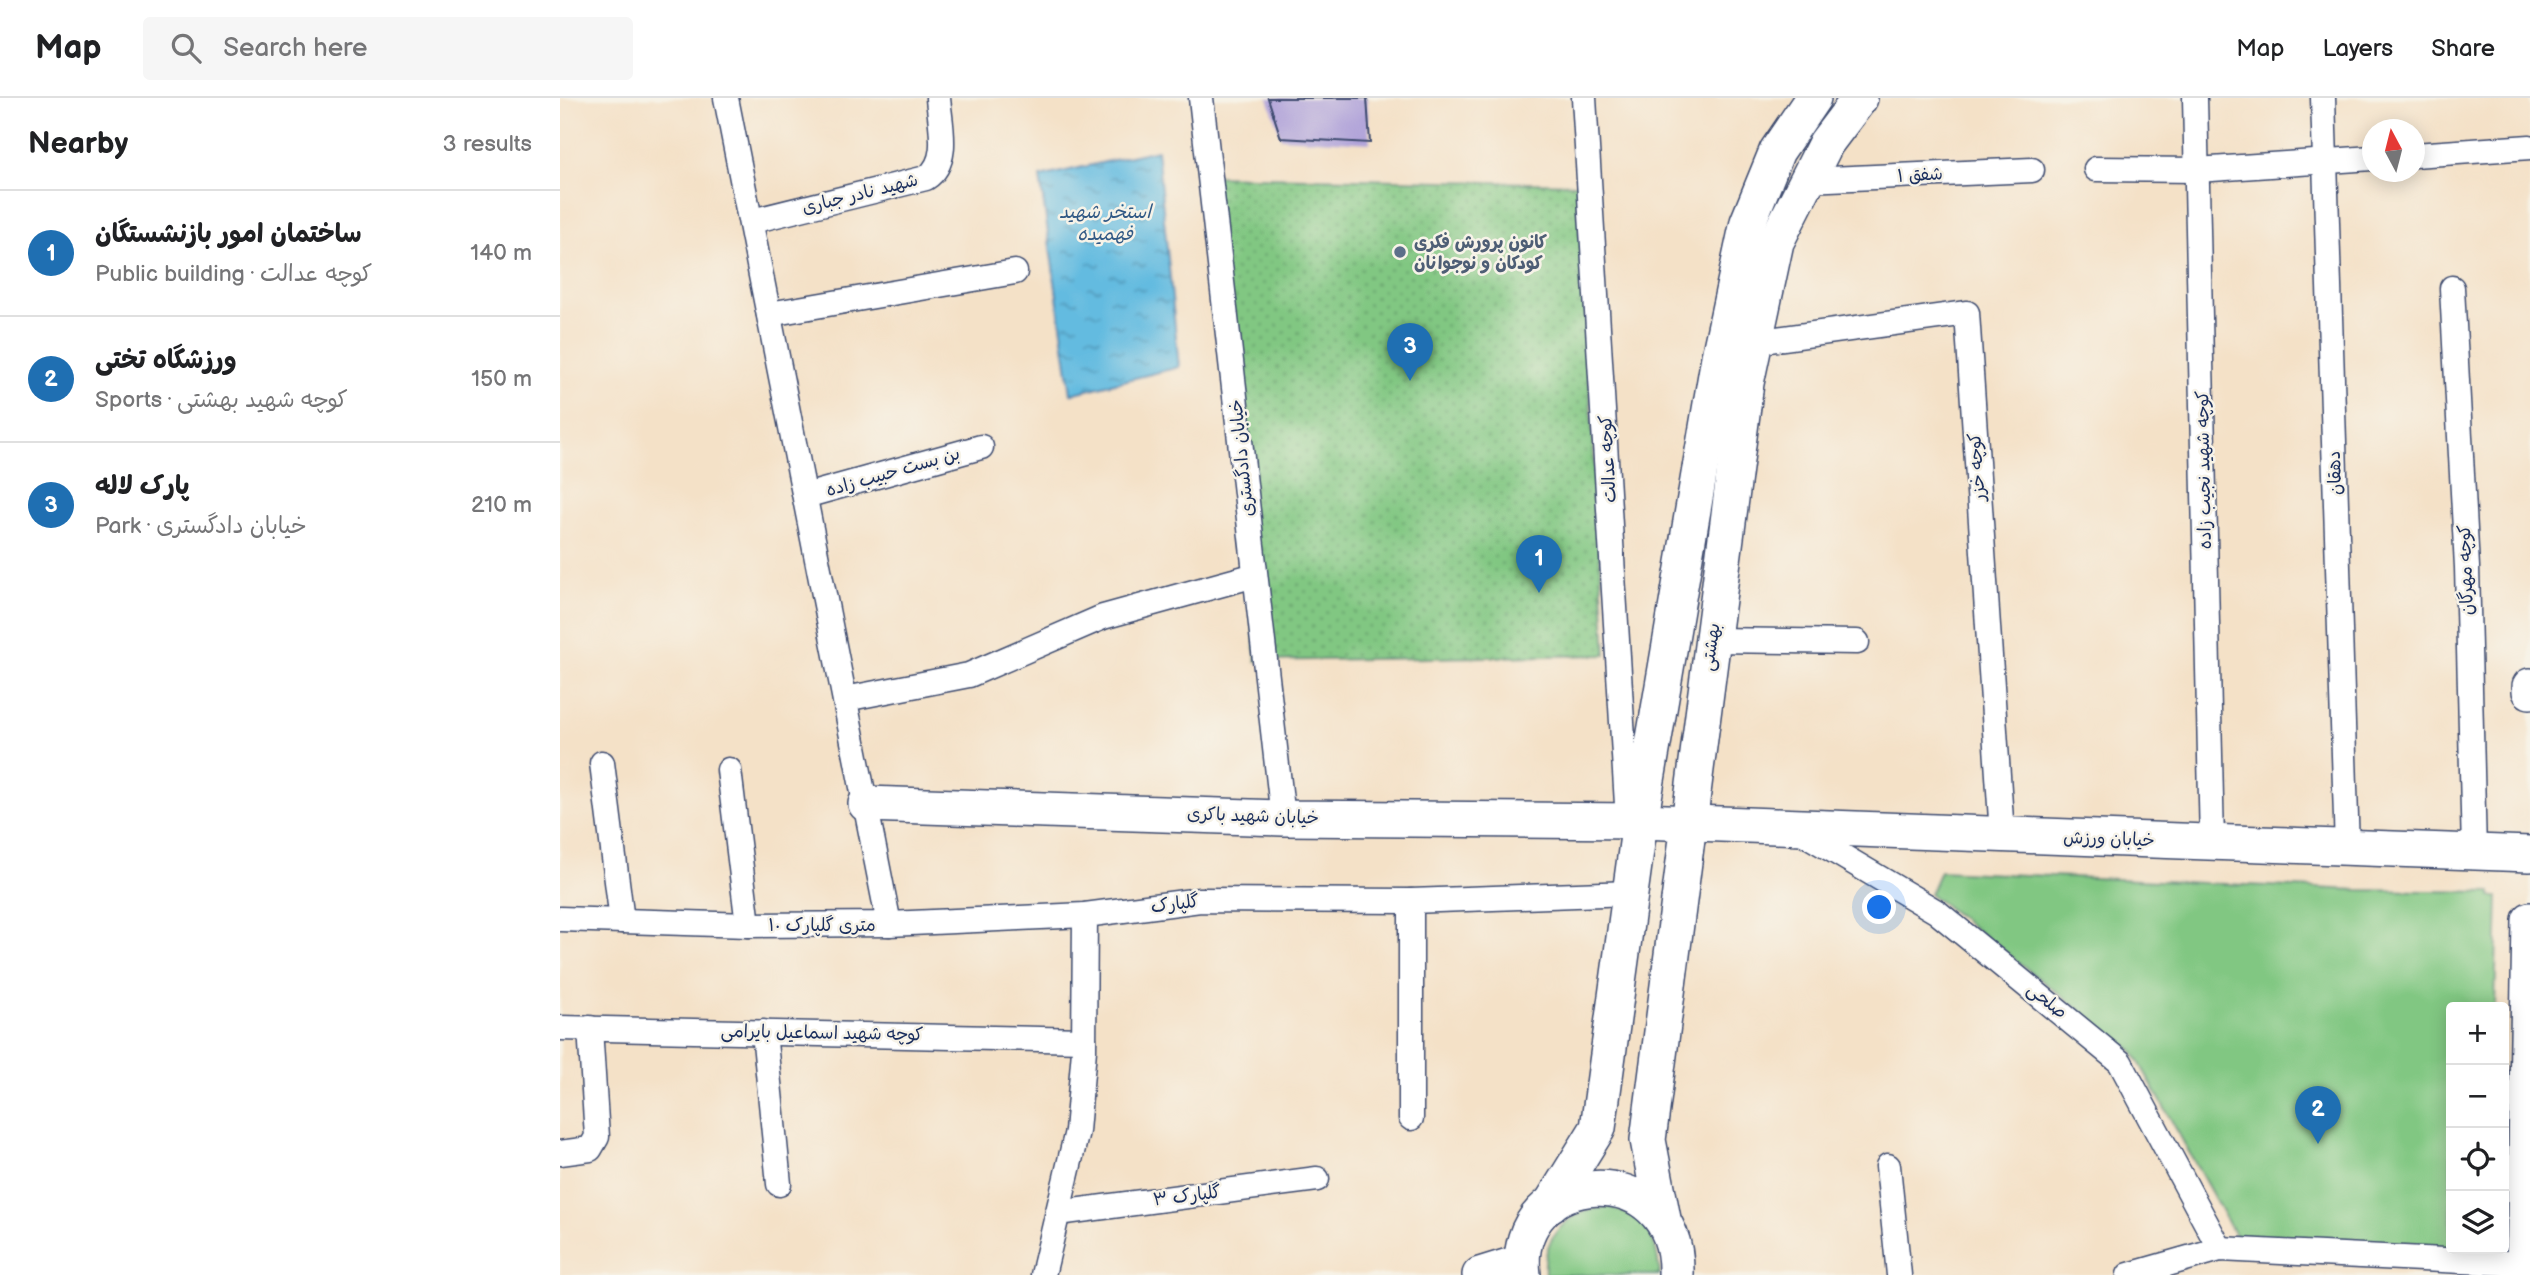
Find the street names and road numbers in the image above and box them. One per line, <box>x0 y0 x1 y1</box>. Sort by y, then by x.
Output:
street label: شفق ۱ <box>1897 163 1943 187</box>
street label: شهید نادر جباری <box>800 169 920 219</box>
street label: کوچه شهید نجیب زاده <box>2192 390 2217 550</box>
street label: خیابان دادگستری <box>1225 398 1259 518</box>
street label: کوچه عدالت <box>1595 414 1622 503</box>
street label: کوچه خزر <box>1964 432 1991 504</box>
street label: بن بست حبیب زاده <box>824 443 962 501</box>
street label: دهقان <box>2324 450 2346 496</box>
street label: کوچه مهرگان <box>2454 524 2479 616</box>
street label: بهشتی <box>1697 622 1725 672</box>
street label: خیابان شهید باکری <box>1187 803 1319 829</box>
street label: خیابان ورزش <box>2063 827 2155 851</box>
street label: گلپارک <box>1150 891 1201 918</box>
street label: ۱۰ متری گلپارک <box>768 915 876 937</box>
street label: صلحی <box>2023 979 2071 1023</box>
street label: کوچه شهید اسماعیل بایرامی <box>721 1021 924 1046</box>
street label: گلپارک ۳ <box>1152 1181 1222 1212</box>

